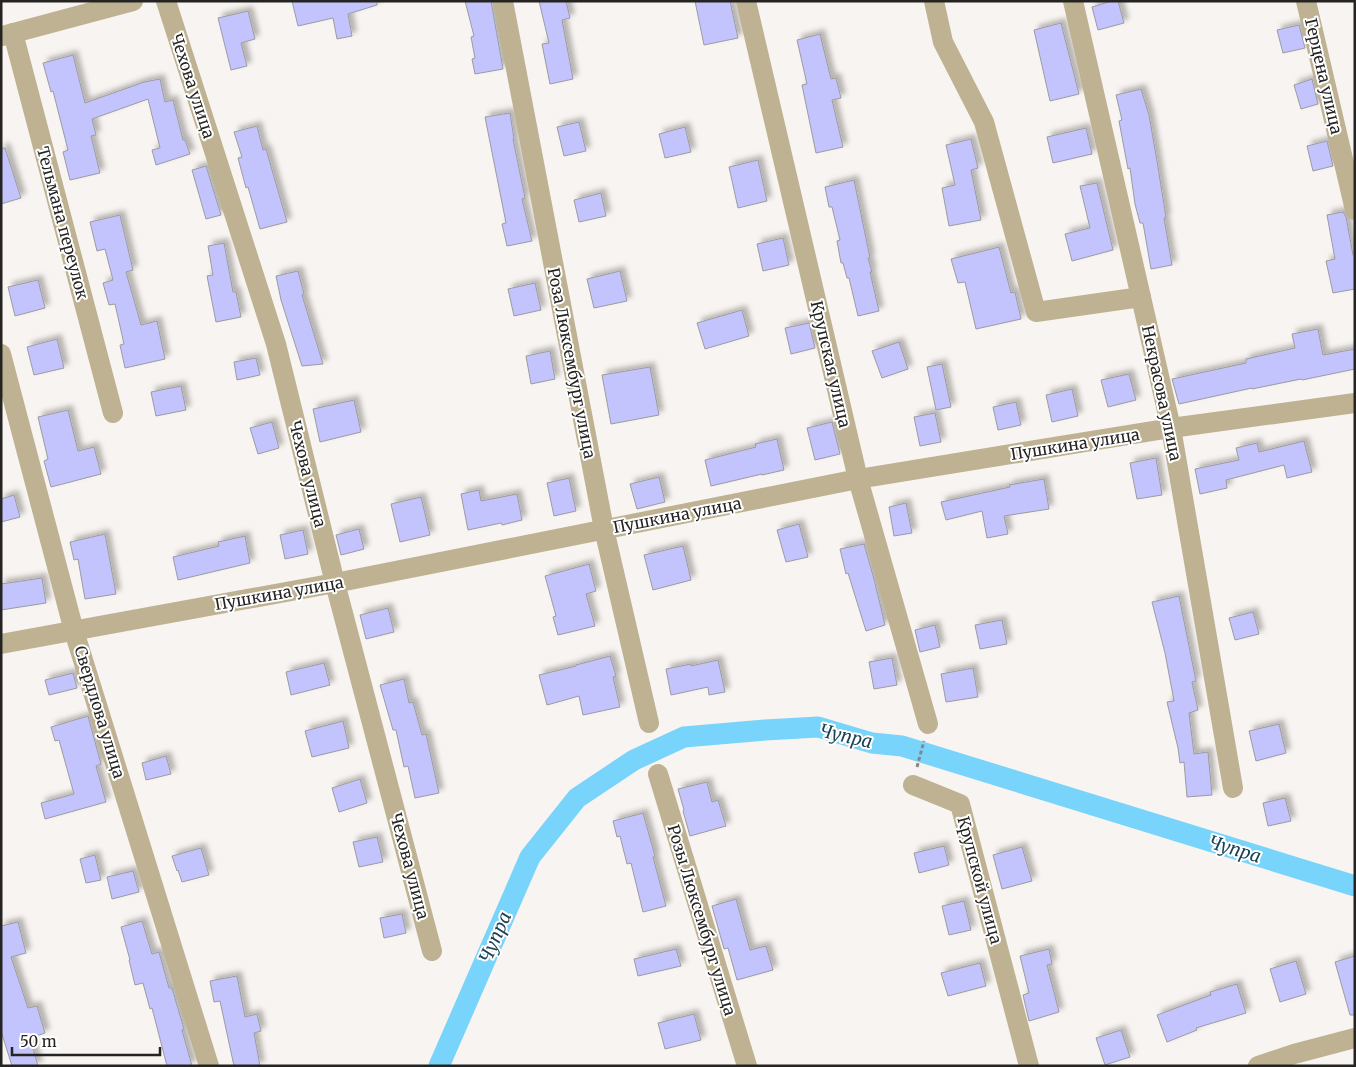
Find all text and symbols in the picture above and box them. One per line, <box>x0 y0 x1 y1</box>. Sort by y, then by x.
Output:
street label: Герцена улица <box>1301 16 1347 136</box>
street label: Чехова улица <box>167 31 219 141</box>
street label: Тельмана переулок <box>33 144 93 302</box>
street label: Роза Люксембург улица <box>544 266 600 461</box>
street label: Крупская улица <box>807 299 855 430</box>
street label: Некрасова улица <box>1138 323 1186 463</box>
street label: Чехова улица <box>285 419 331 530</box>
street label: Пушкина улица <box>1009 424 1141 464</box>
street label: Пушкина улица <box>611 493 743 537</box>
street label: Пушкина улица <box>213 572 345 614</box>
street label: Свердлова улица <box>70 643 130 781</box>
water label: Чупра <box>818 719 874 753</box>
street label: Чехова улица <box>386 811 434 922</box>
street label: Крупской улица <box>953 814 1007 946</box>
street label: Розы Люксембург улица <box>663 822 741 1018</box>
water label: Чупра <box>1206 830 1264 868</box>
water label: Чупра <box>474 908 516 966</box>
scale bar <box>12 1024 160 1056</box>
text: 50 m <box>20 1032 57 1051</box>

